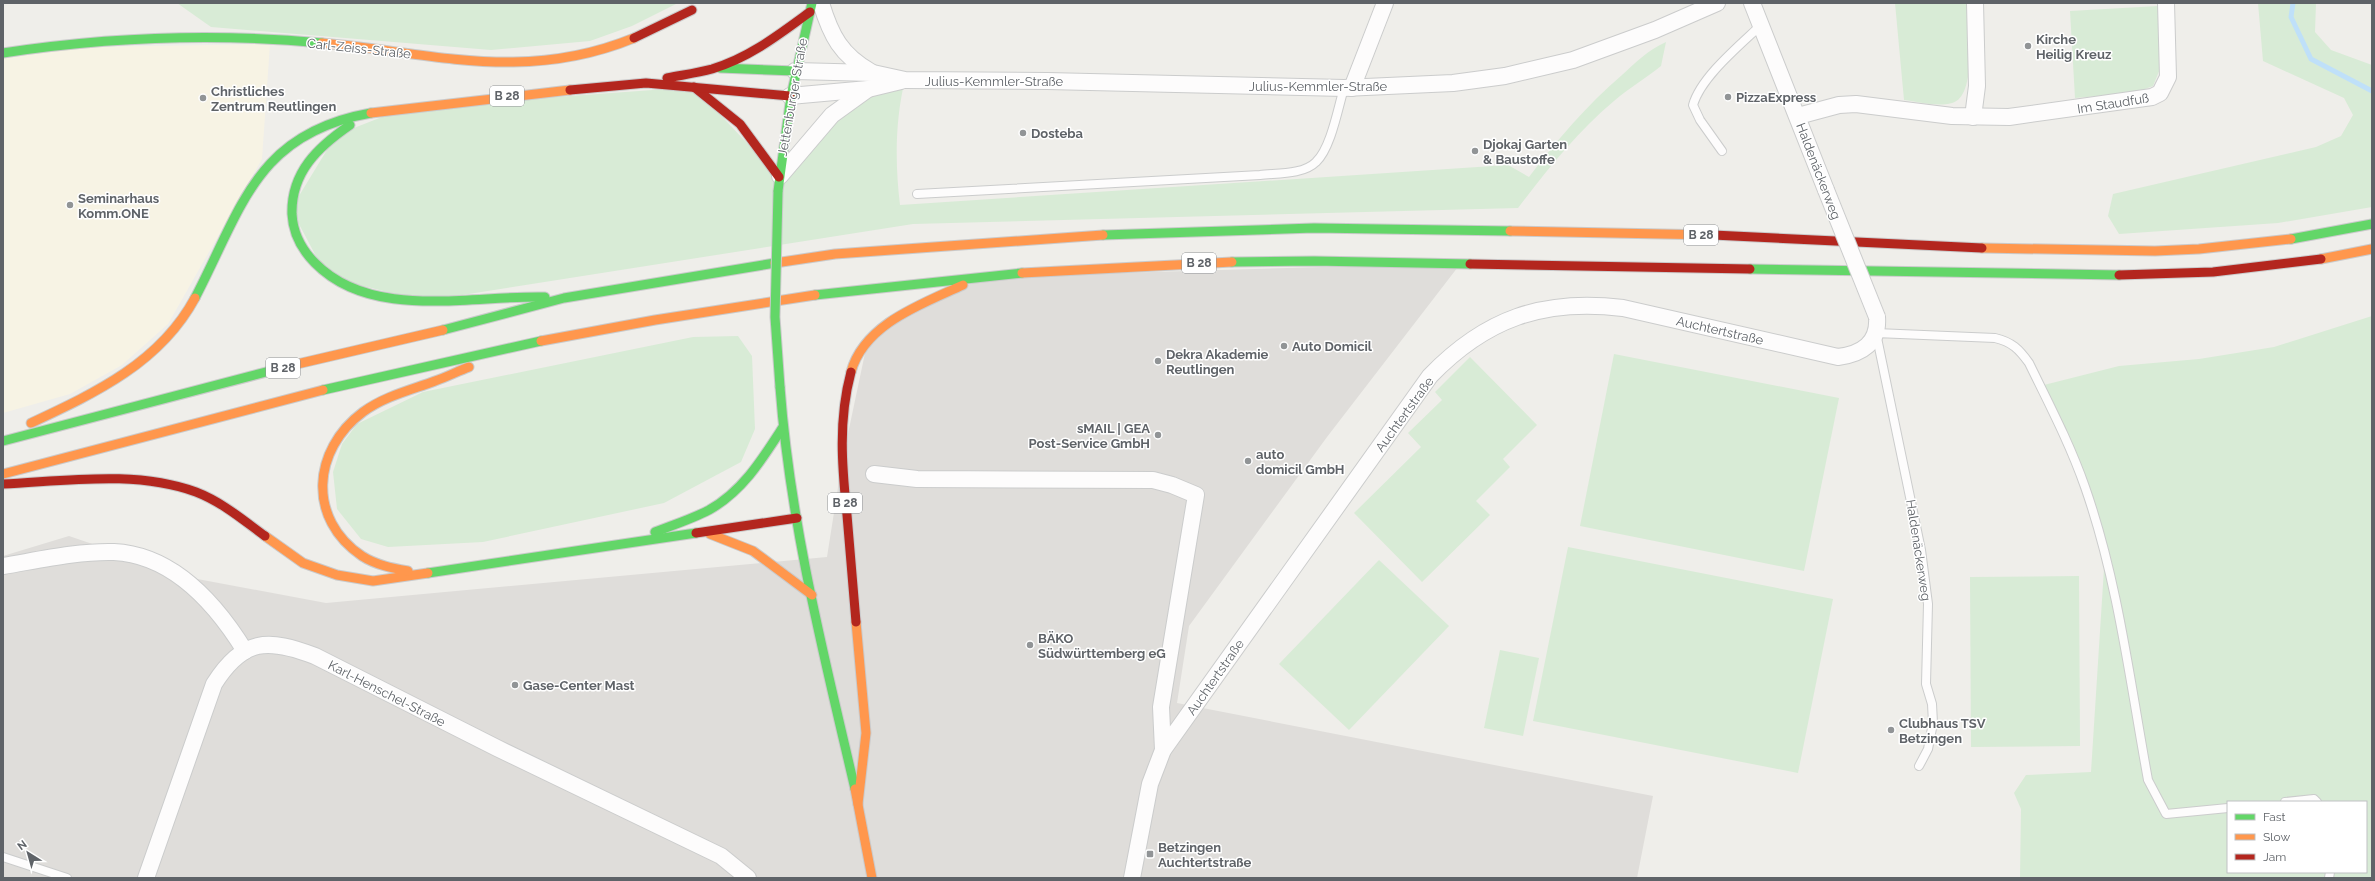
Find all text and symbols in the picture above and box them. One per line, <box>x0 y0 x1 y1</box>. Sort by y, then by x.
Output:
place label: Kirche Heilig Kreuz <box>2036 32 2112 62</box>
street label: Carl-Zeiss-Straße <box>306 36 412 61</box>
street label: Jettenburger Straße <box>775 37 810 157</box>
marker: Kirche Heilig Kreuz <box>2023 41 2033 51</box>
street label: Julius-Kemmler-Straße <box>925 74 1064 89</box>
street label: Julius-Kemmler-Straße <box>1249 79 1388 94</box>
place label: Christliches Zentrum Reutlingen <box>211 84 336 114</box>
road number: B 28 <box>490 86 524 106</box>
place label: PizzaExpress <box>1736 90 1817 105</box>
street label: Im Staudfuß <box>2076 90 2150 117</box>
marker: PizzaExpress <box>1723 92 1733 102</box>
marker: Christliches Zentrum Reutlingen <box>198 93 208 103</box>
street label: Haldenäckerweg <box>1793 121 1844 222</box>
place label: Dosteba <box>1031 126 1084 141</box>
marker: Dosteba <box>1018 128 1028 138</box>
place label: Djokaj Garten & Baustoffe <box>1483 137 1567 167</box>
marker: Djokaj Garten & Baustoffe <box>1470 146 1480 156</box>
place label: Seminarhaus Komm.ONE <box>78 191 160 221</box>
marker: Seminarhaus Komm.ONE <box>65 200 75 210</box>
road number: B 28 <box>1684 225 1718 245</box>
road number: B 28 <box>1182 253 1216 273</box>
street label: Auchtertstraße <box>1675 313 1765 348</box>
place label: Auto Domicil <box>1292 339 1373 354</box>
marker: Auto Domicil <box>1279 341 1289 351</box>
place label: Dekra Akademie Reutlingen <box>1166 347 1269 377</box>
marker: Dekra Akademie Reutlingen <box>1153 356 1163 366</box>
road number: B 28 <box>266 358 300 378</box>
street label: Auchtertstraße <box>1372 374 1437 455</box>
place label: sMAIL | GEA Post-Service GmbH <box>1029 421 1150 451</box>
marker: sMAIL | GEA Post-Service GmbH <box>1153 430 1163 440</box>
place label: auto domicil GmbH <box>1256 447 1345 477</box>
marker: auto domicil GmbH <box>1243 456 1253 466</box>
road number: B 28 <box>828 493 862 513</box>
street label: Haldenäckerweg <box>1903 498 1934 602</box>
place label: BÄKO Südwürttemberg eG <box>1038 631 1166 661</box>
street label: Auchtertstraße <box>1184 636 1247 718</box>
marker: BÄKO Südwürttemberg eG <box>1025 640 1035 650</box>
street label: Karl-Henschel-Straße <box>326 657 448 730</box>
place label: Gase-Center Mast <box>523 678 635 693</box>
marker: Gase-Center Mast <box>510 680 520 690</box>
place label: Clubhaus TSV Betzingen <box>1899 716 1986 746</box>
marker: Clubhaus TSV Betzingen <box>1886 725 1896 735</box>
legend <box>2227 801 2367 873</box>
text: Fast <box>2263 810 2286 824</box>
text: Slow <box>2263 830 2290 844</box>
north arrow <box>8 833 48 873</box>
text: N <box>15 838 30 853</box>
place label: Betzingen Auchtertstraße <box>1158 840 1252 870</box>
marker: Betzingen Auchtertstraße <box>1145 849 1155 859</box>
text: Jam <box>2263 850 2286 864</box>

